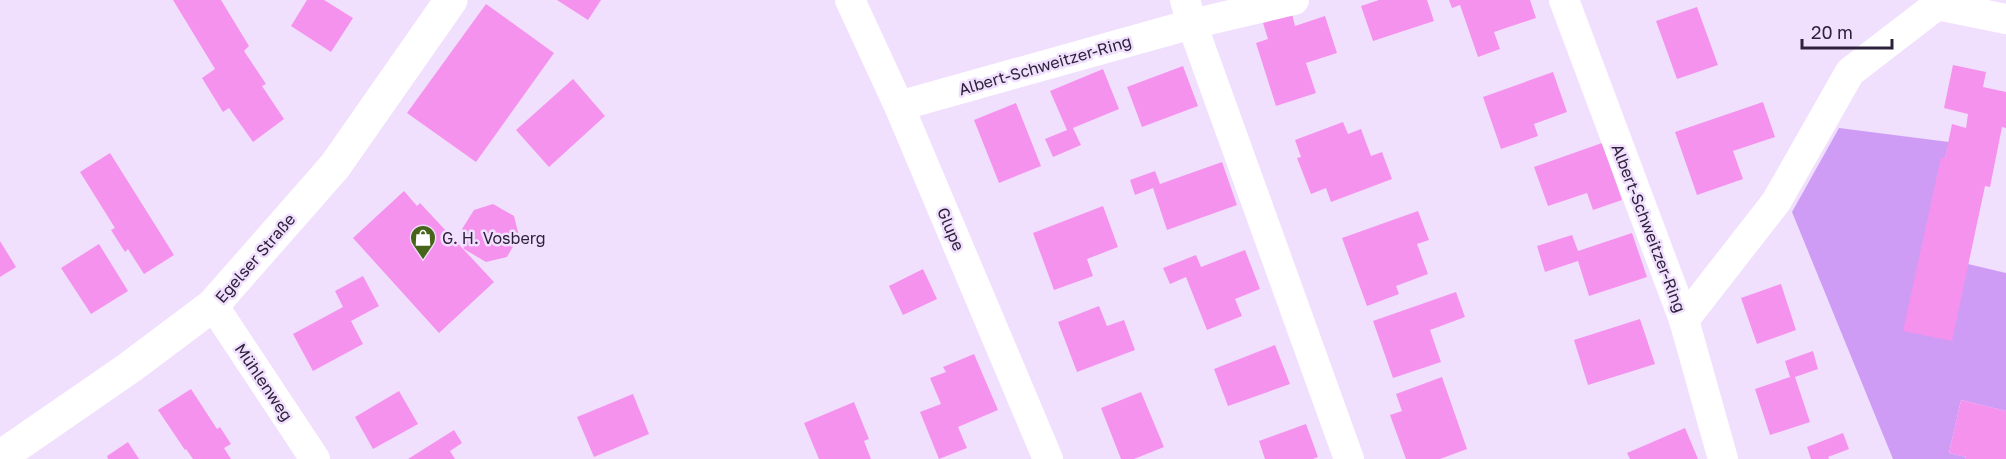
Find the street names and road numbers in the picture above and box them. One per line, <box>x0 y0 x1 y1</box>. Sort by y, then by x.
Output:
street label: Albert-Schweitzer-Ring <box>956 31 1134 99</box>
street label: Albert-Schweitzer-Ring <box>1608 141 1690 315</box>
street label: Glupe <box>933 204 969 254</box>
street label: Egelser Straße <box>211 209 299 307</box>
street label: Mühlenweg <box>231 339 297 425</box>

